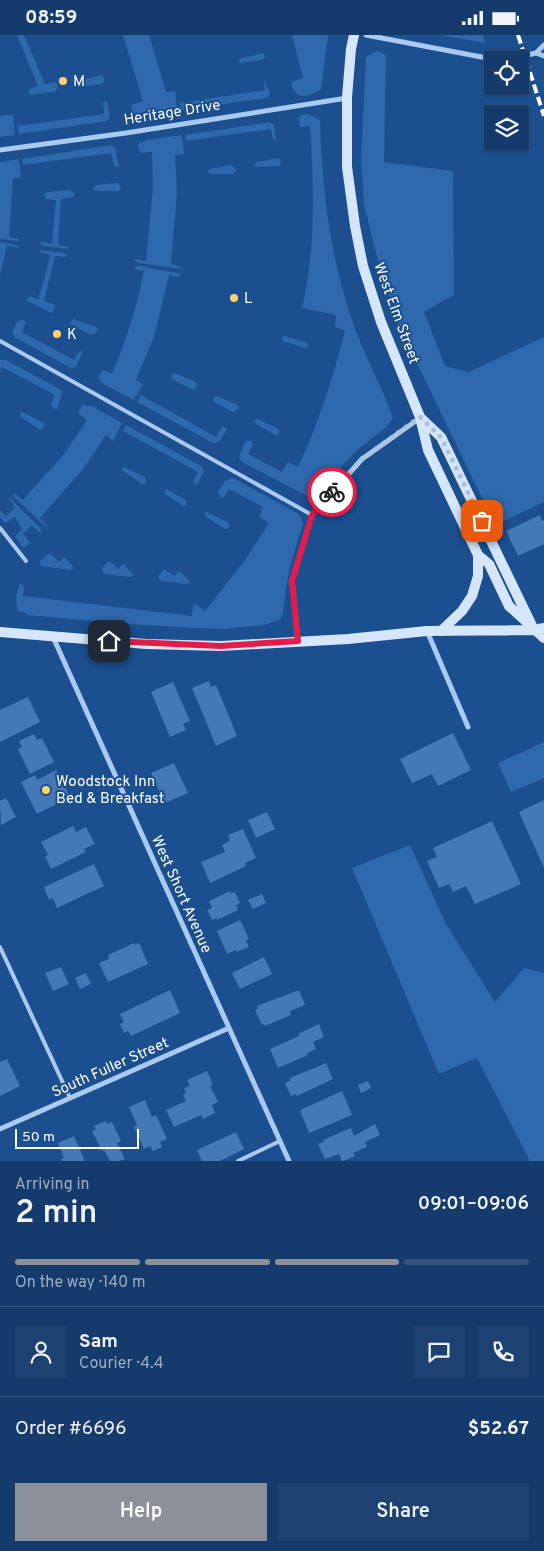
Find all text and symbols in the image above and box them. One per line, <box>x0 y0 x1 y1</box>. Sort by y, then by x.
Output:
text: 08:59 <box>25 6 77 30</box>
map controls <box>484 50 529 150</box>
button: locate <box>484 50 529 95</box>
place label: M <box>73 73 85 92</box>
marker: M <box>57 75 69 87</box>
street label: Heritage Drive <box>123 96 222 130</box>
button: layers <box>484 105 529 150</box>
street label: West Elm Street <box>368 260 423 367</box>
place label: L <box>244 290 252 309</box>
marker: L <box>228 292 240 304</box>
place label: K <box>67 326 77 345</box>
marker: K <box>51 328 63 340</box>
courier <box>307 467 357 517</box>
icon: bike <box>318 478 346 506</box>
pin <box>461 500 503 542</box>
icon: bag <box>468 507 496 535</box>
pin <box>88 620 130 662</box>
icon: home <box>95 627 123 655</box>
place label: Woodstock Inn Bed & Breakfast <box>56 773 164 809</box>
marker: Woodstock Inn Bed & Breakfast <box>40 784 52 796</box>
street label: West Short Avenue <box>146 833 215 957</box>
street label: South Fuller Street <box>49 1034 172 1103</box>
scale bar <box>15 1126 139 1149</box>
text: 50 m <box>22 1129 55 1146</box>
text: Arriving in <box>15 1175 90 1195</box>
text: 09:01–09:06 <box>418 1192 529 1216</box>
text: 2 min <box>15 1194 97 1234</box>
text: On the way · 140 m <box>15 1273 146 1293</box>
button: person <box>15 1326 67 1378</box>
button: chat <box>413 1326 465 1378</box>
button: phone <box>477 1326 529 1378</box>
text: Sam <box>79 1330 118 1354</box>
text: Courier · 4.4 <box>79 1354 164 1374</box>
text: Order #6696 <box>15 1417 127 1441</box>
text: $52.67 <box>468 1417 529 1441</box>
button: Help <box>15 1483 267 1541</box>
button: Share <box>277 1483 529 1541</box>

